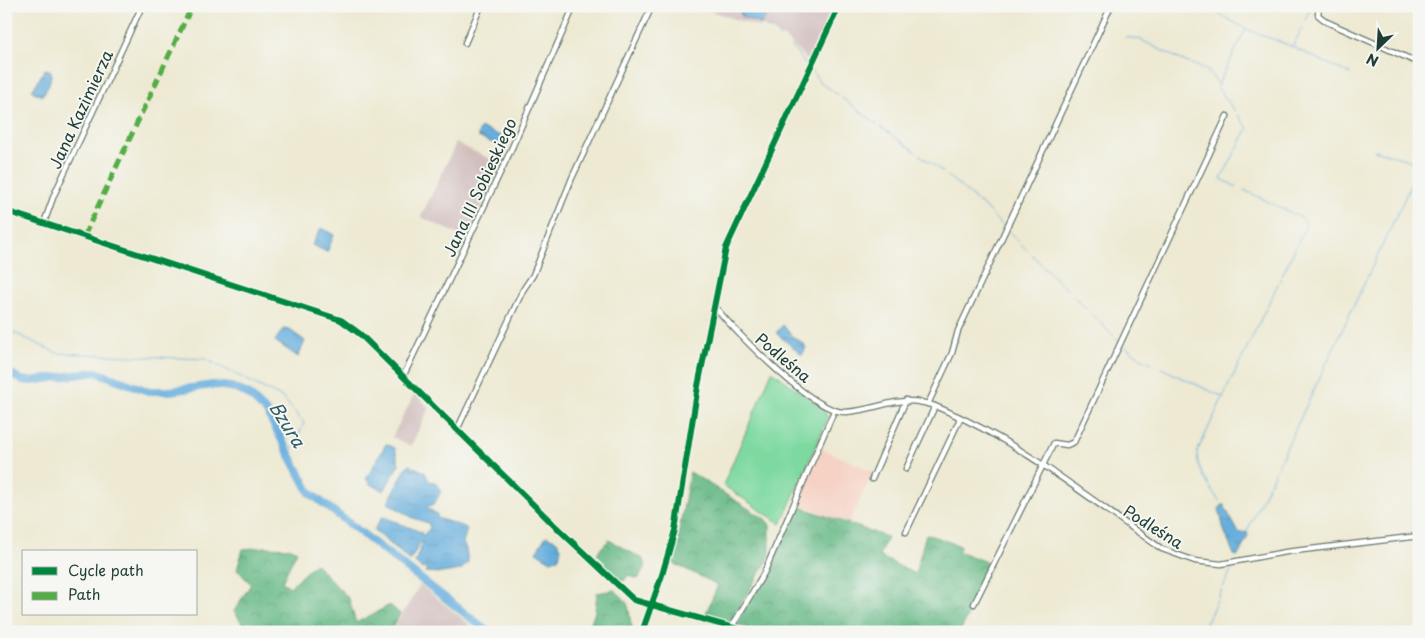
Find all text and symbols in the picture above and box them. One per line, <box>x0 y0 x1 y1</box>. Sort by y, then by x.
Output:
north arrow <box>1352 22 1402 72</box>
street label: Jana Kazimierza <box>42 46 118 172</box>
text: N <box>1363 48 1382 72</box>
street label: Jana III Sobieskiego <box>436 114 522 260</box>
street label: Podleśna <box>751 326 817 388</box>
water label: Bzura <box>263 396 313 453</box>
street label: Podleśna <box>1119 498 1189 554</box>
legend <box>22 550 198 616</box>
text: Cycle path <box>68 558 144 581</box>
text: Path <box>68 582 100 605</box>

